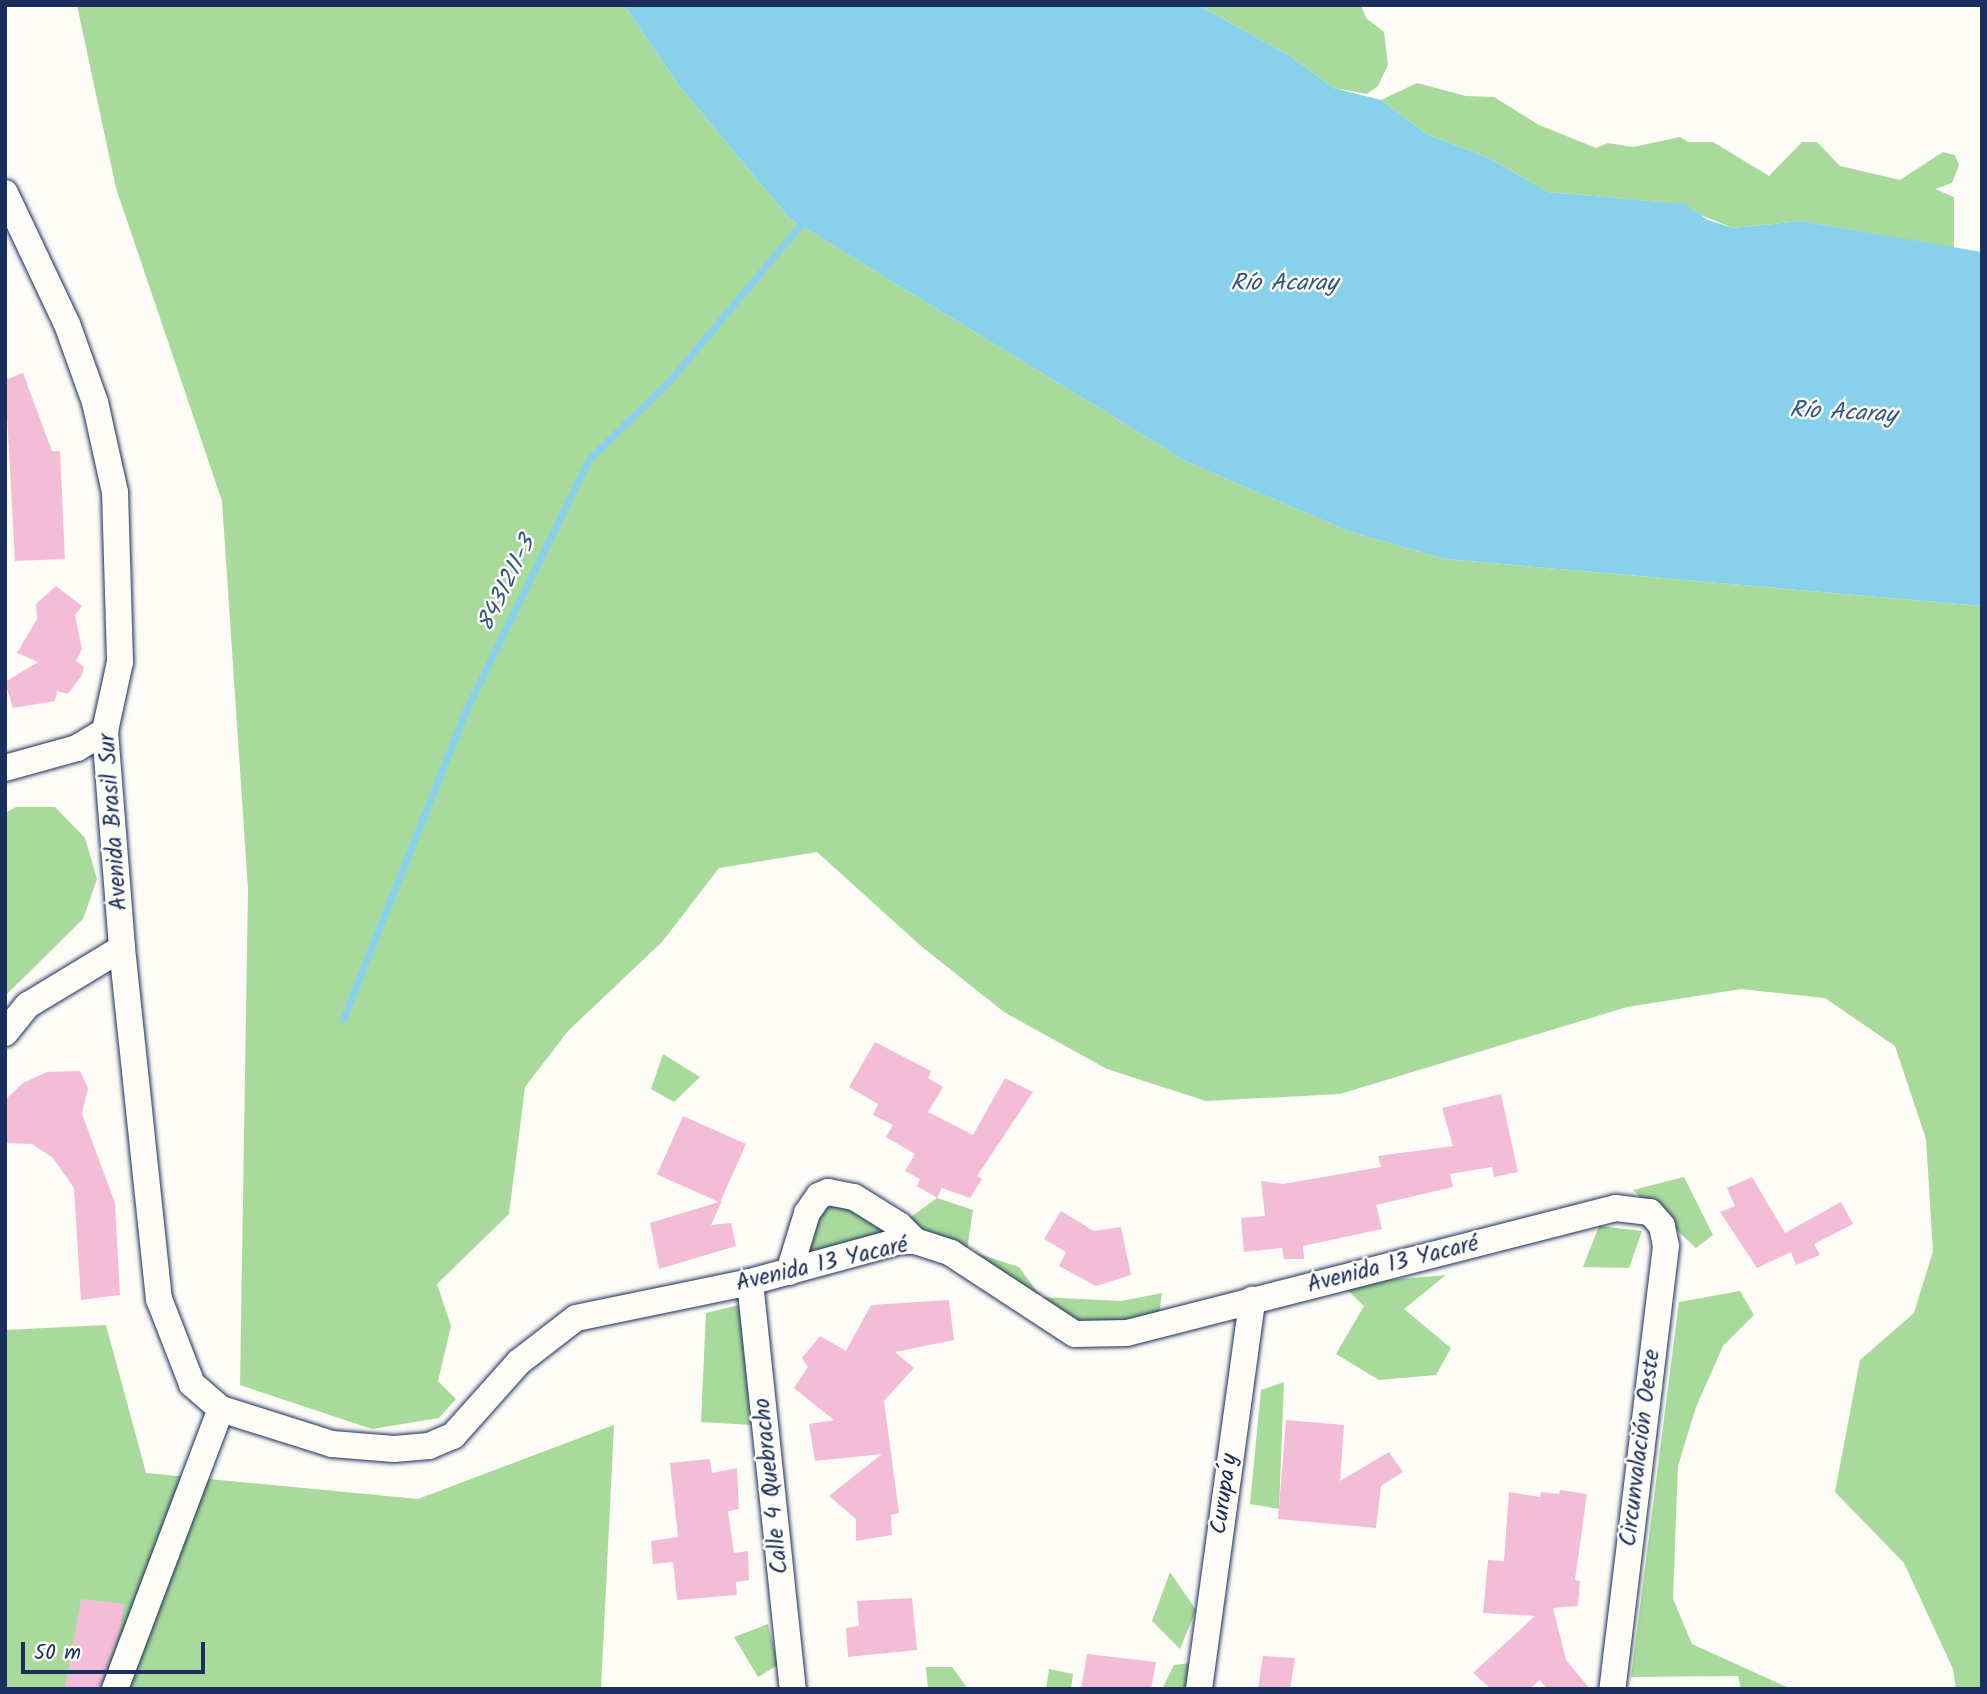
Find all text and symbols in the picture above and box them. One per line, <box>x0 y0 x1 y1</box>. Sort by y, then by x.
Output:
water label: Río Acaray <box>1230 270 1338 298</box>
water label: Río Acaray <box>1789 396 1897 430</box>
water label: 8431211-3 <box>472 532 542 636</box>
street label: Avenida Brasil Sur <box>94 733 134 911</box>
street label: Avenida 13 Yacaré <box>1304 1230 1482 1300</box>
street label: Avenida 13 Yacaré <box>733 1232 911 1298</box>
street label: Circunvalación Oeste <box>1615 1348 1667 1548</box>
street label: Calle 4 Quebracho <box>749 1397 795 1575</box>
street label: Curupa´y <box>1206 1452 1244 1536</box>
scale bar <box>24 1628 208 1672</box>
text: 50 m <box>34 1637 81 1670</box>

